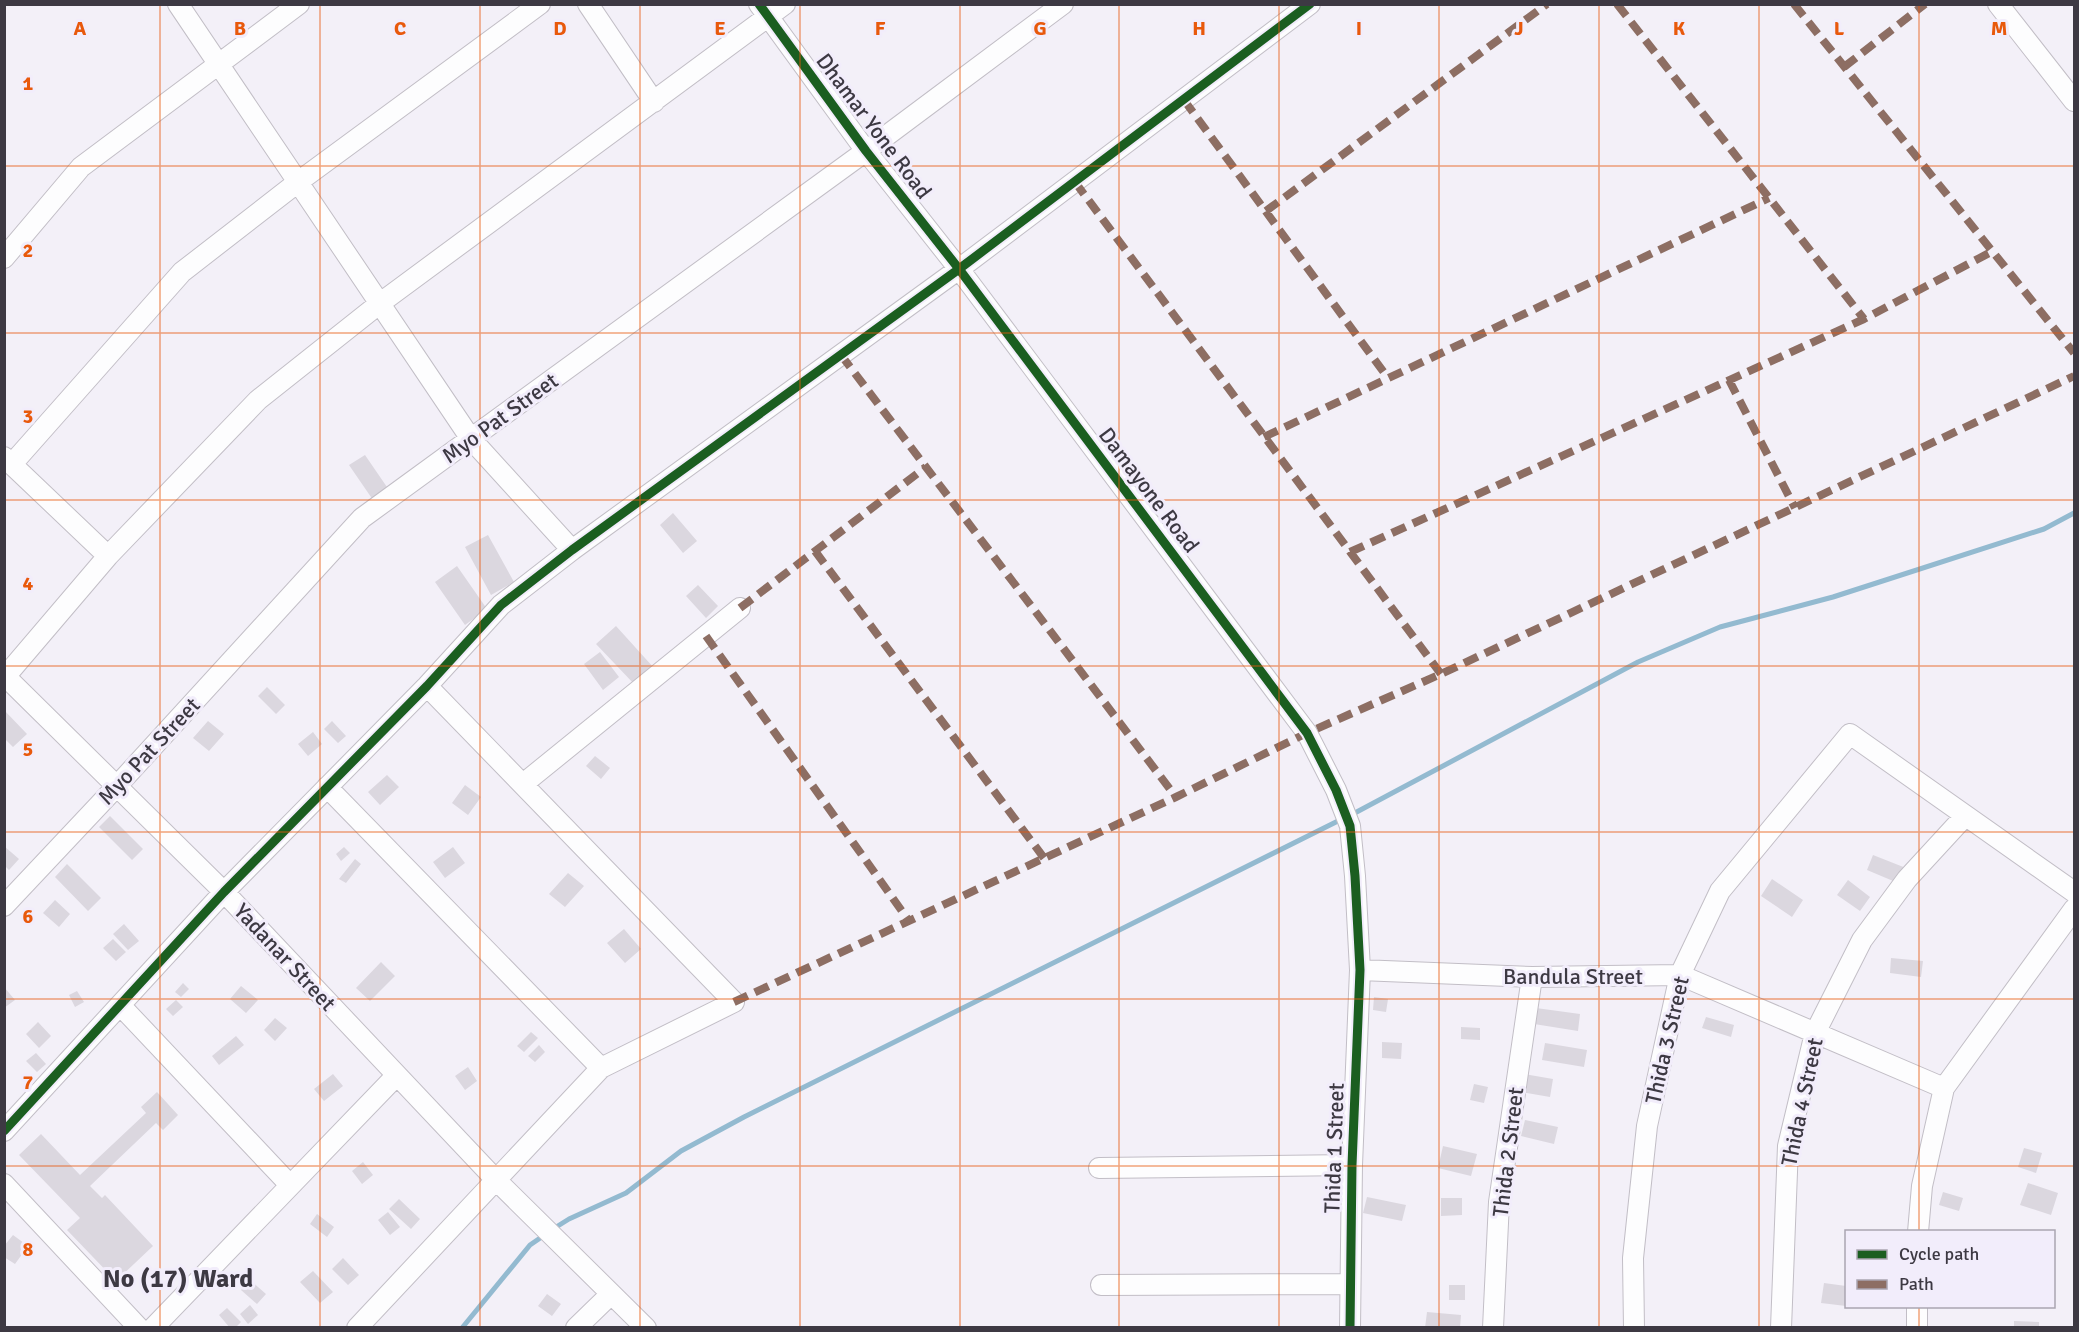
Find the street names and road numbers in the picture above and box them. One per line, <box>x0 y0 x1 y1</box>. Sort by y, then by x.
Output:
street label: Dhamar Yone Road <box>811 48 937 204</box>
street label: Myo Pat Street <box>437 367 564 469</box>
street label: Damayone Road <box>1093 422 1205 558</box>
street label: Myo Pat Street <box>92 692 206 810</box>
street label: Yadanar Street <box>228 898 342 1017</box>
street label: Bandula Street <box>1503 963 1643 990</box>
street label: Thida 3 Street <box>1639 973 1695 1107</box>
street label: Thida 4 Street <box>1775 1035 1829 1169</box>
street label: Thida 1 Street <box>1318 1082 1350 1214</box>
street label: Thida 2 Street <box>1487 1085 1529 1218</box>

